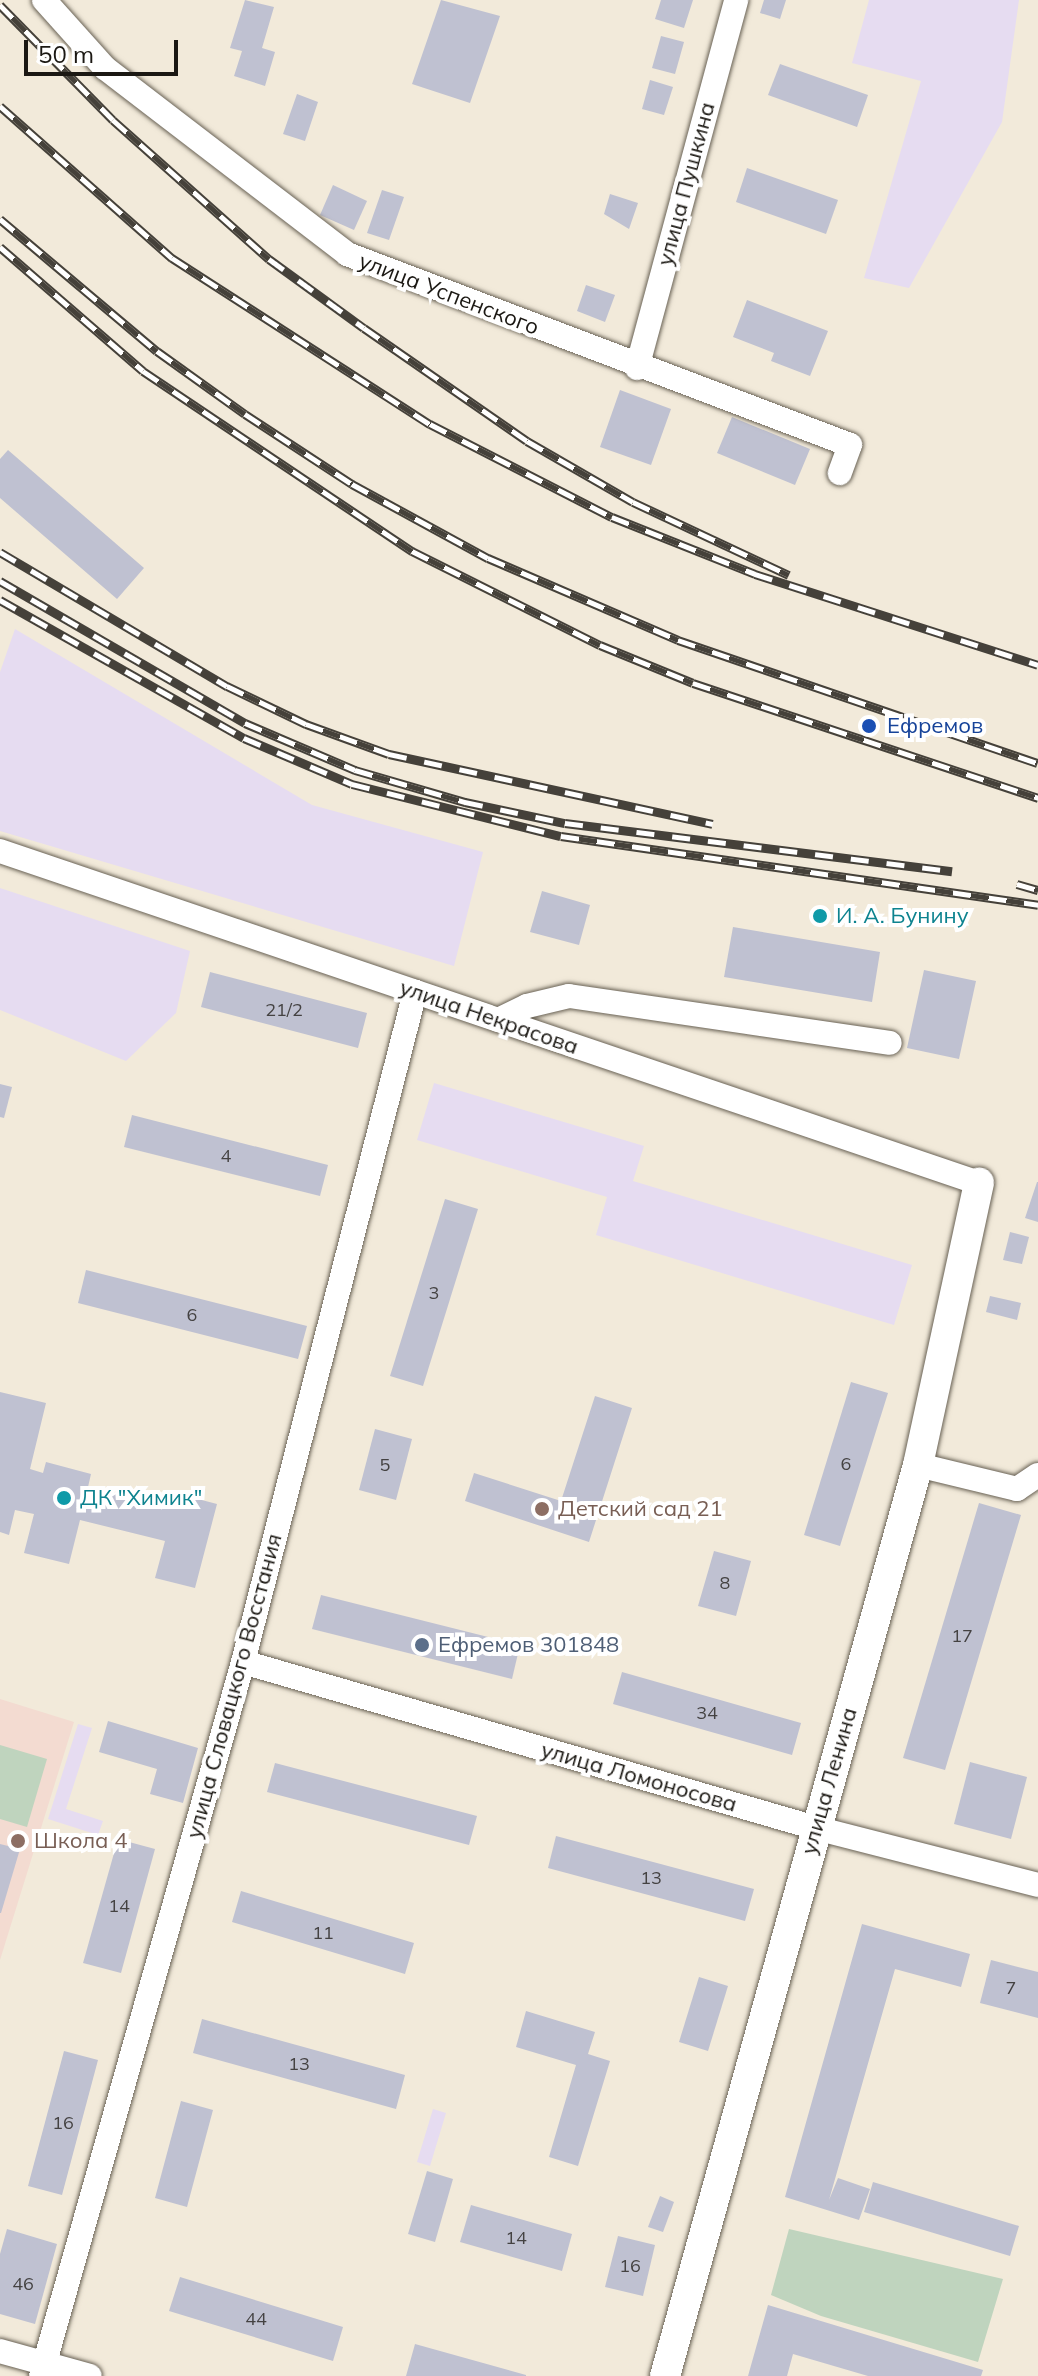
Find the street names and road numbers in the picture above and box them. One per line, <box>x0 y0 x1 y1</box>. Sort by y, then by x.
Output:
street label: улица Пушкина <box>652 99 720 269</box>
street label: улица Успенского <box>355 247 543 341</box>
street label: улица Некрасова <box>396 974 582 1060</box>
street label: улица Словацкого Восстания <box>181 1531 287 1841</box>
street label: улица Ленина <box>795 1704 863 1858</box>
street label: улица Ломоносова <box>538 1736 740 1818</box>

